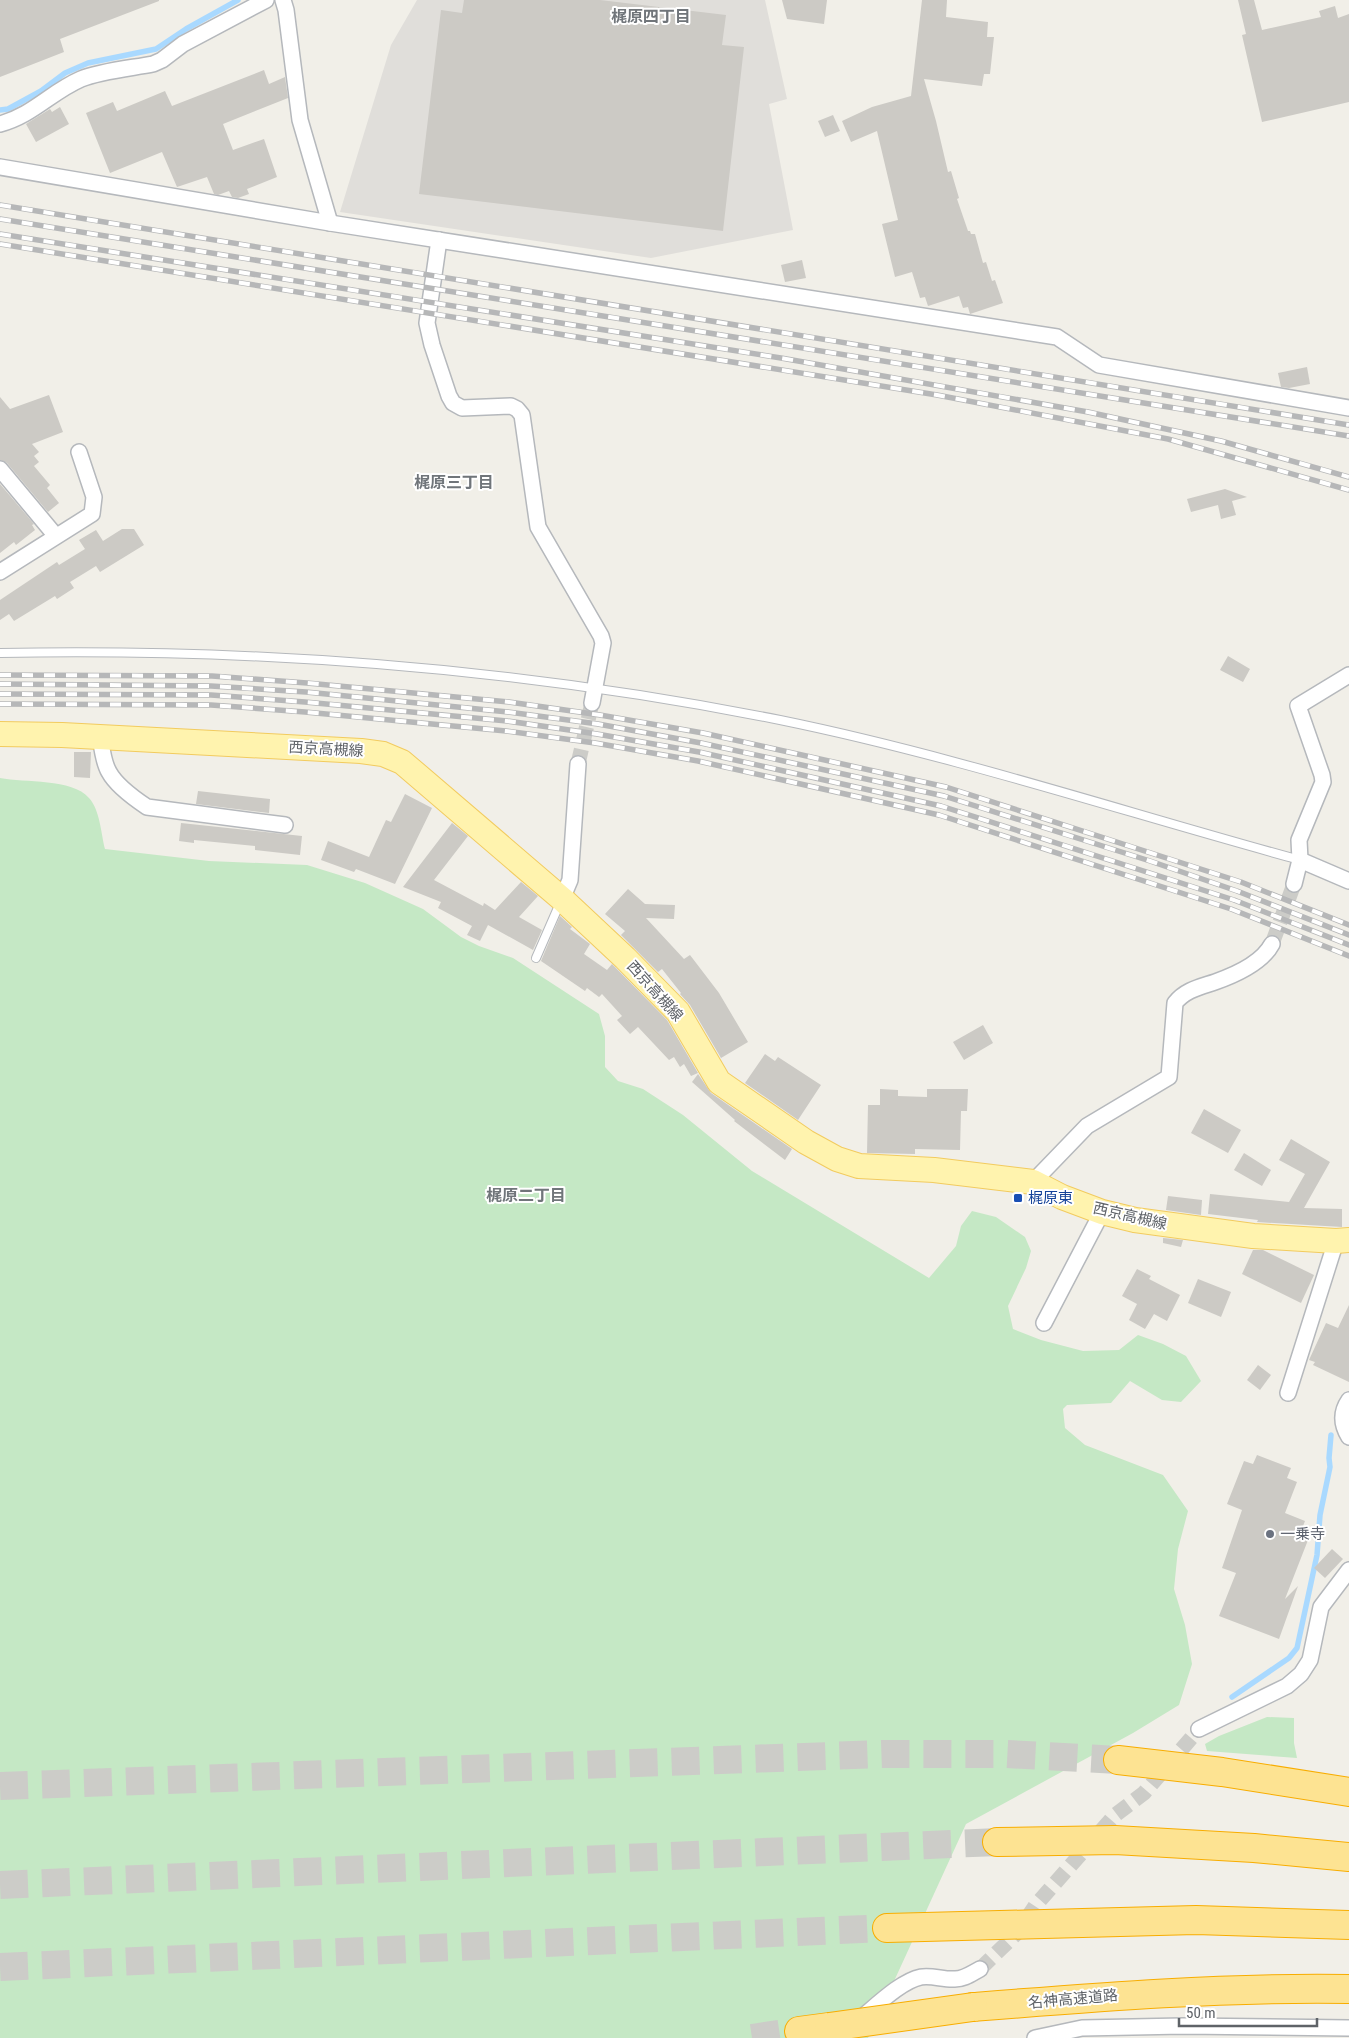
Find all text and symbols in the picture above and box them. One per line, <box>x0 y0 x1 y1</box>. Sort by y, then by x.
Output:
district label: 梶原四丁目 <box>611 7 691 26</box>
district label: 梶原三丁目 <box>414 473 494 492</box>
street label: 西京高槻線 <box>288 738 364 760</box>
street label: 西京高槻線 <box>623 957 687 1025</box>
district label: 梶原二丁目 <box>486 1186 566 1205</box>
place label: 梶原東 <box>1028 1189 1073 1207</box>
marker: 梶原東 <box>1012 1192 1024 1204</box>
street label: 西京高槻線 <box>1091 1199 1169 1233</box>
place label: 一乗寺 <box>1280 1525 1325 1543</box>
marker: 一乗寺 <box>1264 1528 1276 1540</box>
street label: 名神高速道路 <box>1027 1986 1119 2012</box>
scale bar <box>1179 1996 1316 2028</box>
text: 50 m <box>1186 2004 1216 2022</box>

